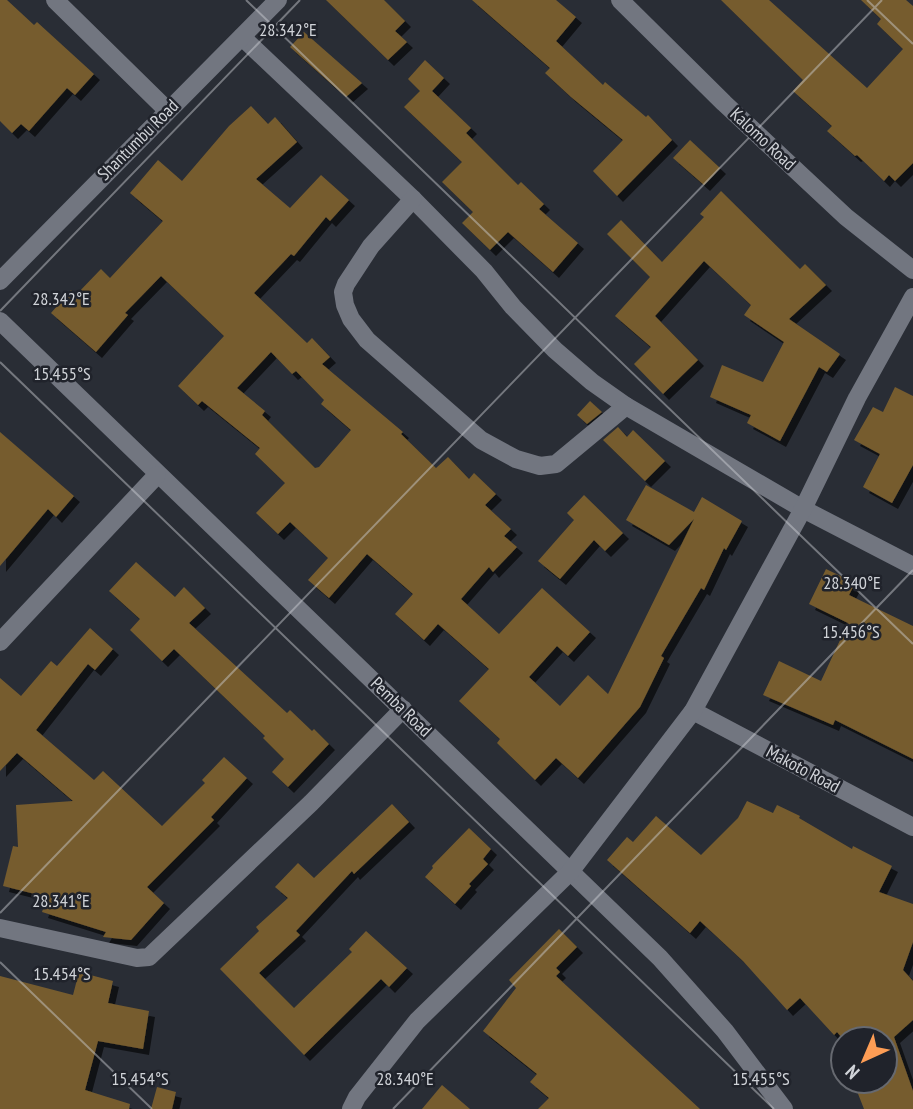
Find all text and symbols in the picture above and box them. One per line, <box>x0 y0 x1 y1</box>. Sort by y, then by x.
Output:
text: 28.342°E <box>259 18 317 41</box>
street label: Shantumbu Road <box>92 94 183 185</box>
street label: Kalomo Road <box>726 102 801 175</box>
text: 28.342°E <box>32 287 90 310</box>
text: 15.455°S <box>33 362 91 385</box>
text: 28.340°E <box>823 571 881 594</box>
text: 15.456°S <box>822 620 880 643</box>
street label: Pemba Road <box>366 672 437 741</box>
street label: Makoto Road <box>762 740 844 798</box>
text: 28.341°E <box>32 889 90 912</box>
text: 15.454°S <box>33 962 91 985</box>
north arrow <box>829 1025 899 1095</box>
text: N <box>840 1060 864 1084</box>
text: 15.454°S <box>111 1067 169 1090</box>
text: 28.340°E <box>376 1067 434 1090</box>
text: 15.455°S <box>732 1067 790 1090</box>

